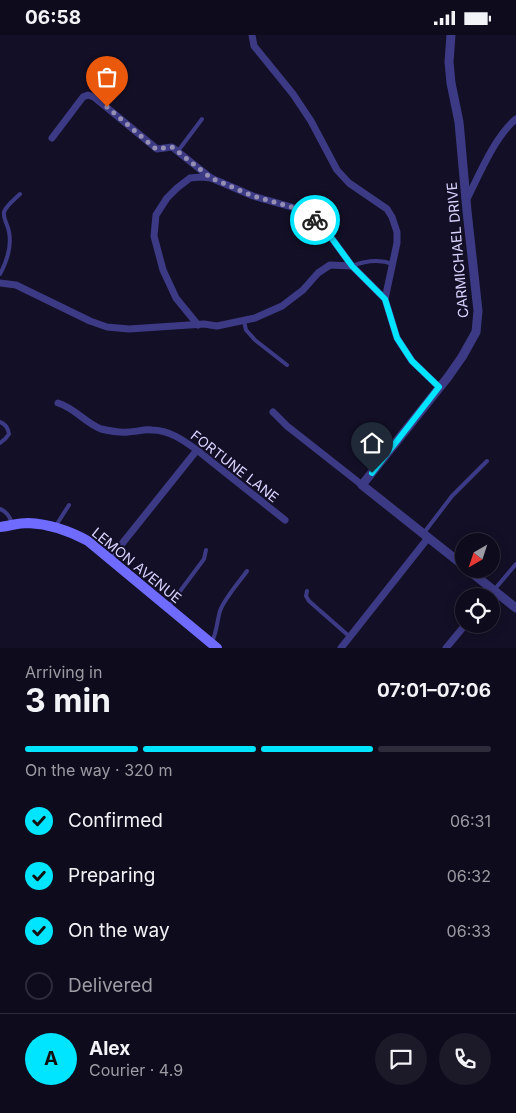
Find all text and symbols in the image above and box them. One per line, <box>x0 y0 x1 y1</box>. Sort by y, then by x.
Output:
text: 06:58 <box>25 6 81 29</box>
pin <box>86 56 128 107</box>
icon: bag <box>93 63 121 91</box>
street label: CARMICHAEL DRIVE <box>443 181 471 319</box>
courier <box>290 195 340 245</box>
icon: bike <box>301 206 329 234</box>
pin <box>351 422 393 473</box>
street label: FORTUNE LANE <box>188 426 282 506</box>
icon: home <box>358 429 386 457</box>
street label: LEMON AVENUE <box>89 524 185 606</box>
north arrow <box>455 533 500 577</box>
map controls <box>455 533 500 633</box>
button: locate <box>455 588 500 633</box>
text: Arriving in <box>25 662 102 682</box>
text: 07:01–07:06 <box>377 679 491 702</box>
text: 3 min <box>25 681 111 720</box>
text: On the way · 320 m <box>25 760 172 780</box>
icon: check <box>25 807 53 835</box>
text: Confirmed <box>68 809 163 832</box>
text: 06:31 <box>450 811 491 831</box>
icon: check <box>25 862 53 890</box>
text: Preparing <box>68 864 155 887</box>
text: 06:32 <box>447 866 491 886</box>
icon: check <box>25 917 53 945</box>
text: On the way <box>68 919 170 942</box>
text: 06:33 <box>447 921 491 941</box>
text: Delivered <box>68 974 153 997</box>
button: chat <box>375 1033 427 1085</box>
button: phone <box>439 1033 491 1085</box>
text: Alex <box>89 1037 130 1060</box>
text: A <box>44 1047 58 1070</box>
text: Courier · 4.9 <box>89 1060 183 1080</box>

